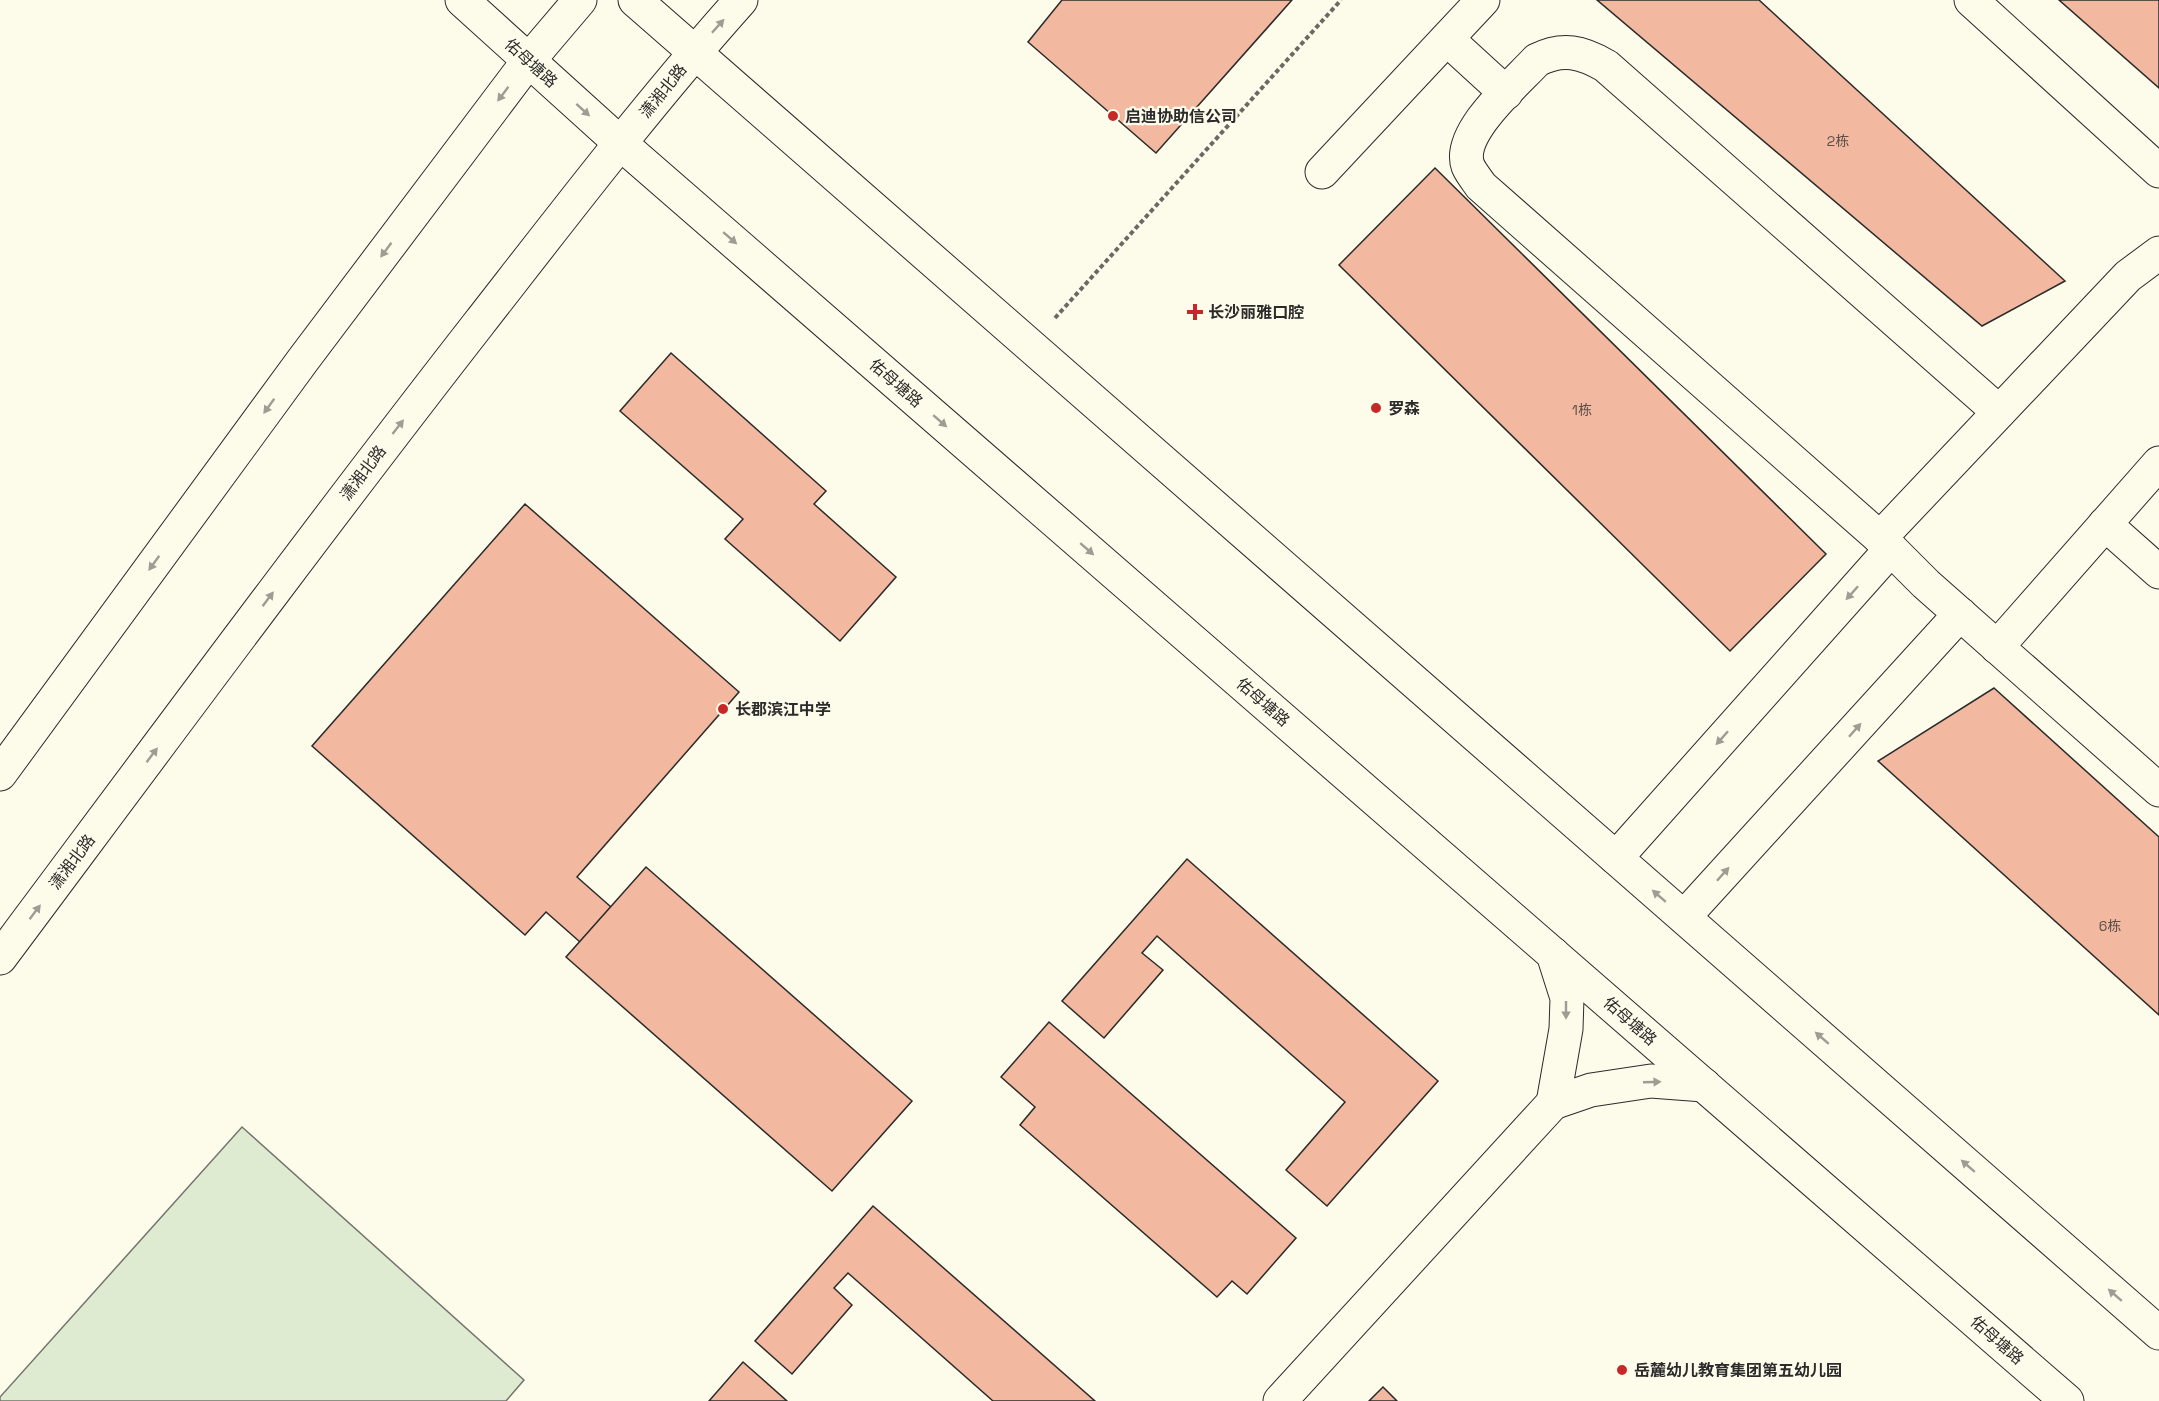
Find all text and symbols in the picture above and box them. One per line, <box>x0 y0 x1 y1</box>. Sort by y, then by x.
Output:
one-way arrow <box>711 19 724 34</box>
street label: 佑母塘路 <box>500 34 562 92</box>
street label: 潇湘北路 <box>635 60 691 122</box>
one-way arrow <box>497 86 509 102</box>
one-way arrow <box>575 103 590 116</box>
place label: 启迪协助信公司 <box>1125 106 1237 127</box>
marker: 启迪协助信公司 <box>1106 109 1120 123</box>
house number: 2栋 <box>1827 132 1849 150</box>
one-way arrow <box>722 231 737 244</box>
one-way arrow <box>380 242 392 257</box>
place label: 长沙丽雅口腔 <box>1208 302 1304 323</box>
marker: 长沙丽雅口腔 <box>1186 303 1204 321</box>
street label: 佑母塘路 <box>865 354 927 412</box>
one-way arrow <box>263 398 275 414</box>
place label: 罗森 <box>1388 398 1420 419</box>
marker: 罗森 <box>1369 401 1383 415</box>
house number: 1栋 <box>1572 401 1592 419</box>
one-way arrow <box>932 414 947 427</box>
one-way arrow <box>392 419 404 434</box>
street label: 潇湘北路 <box>335 441 391 505</box>
one-way arrow <box>1079 542 1094 555</box>
one-way arrow <box>148 555 160 571</box>
one-way arrow <box>1846 585 1859 600</box>
one-way arrow <box>262 591 275 607</box>
street label: 佑母塘路 <box>1232 673 1294 731</box>
place label: 长郡滨江中学 <box>735 699 831 720</box>
marker: 长郡滨江中学 <box>716 702 730 716</box>
one-way arrow <box>1847 723 1861 737</box>
one-way arrow <box>1716 730 1729 745</box>
one-way arrow <box>145 748 157 763</box>
street label: 潇湘北路 <box>44 830 100 894</box>
one-way arrow <box>1716 867 1729 882</box>
one-way arrow <box>1652 890 1667 903</box>
one-way arrow <box>29 904 41 920</box>
house number: 6栋 <box>2099 917 2121 935</box>
street label: 佑母塘路 <box>1599 992 1661 1050</box>
one-way arrow <box>1562 1001 1571 1020</box>
one-way arrow <box>1814 1031 1829 1045</box>
one-way arrow <box>1642 1077 1661 1086</box>
one-way arrow <box>1961 1160 1976 1173</box>
one-way arrow <box>2108 1289 2123 1302</box>
street label: 佑母塘路 <box>1966 1311 2028 1369</box>
place label: 岳麓幼儿教育集团第五幼儿园 <box>1634 1360 1842 1381</box>
marker: 岳麓幼儿教育集团第五幼儿园 <box>1615 1363 1629 1377</box>

